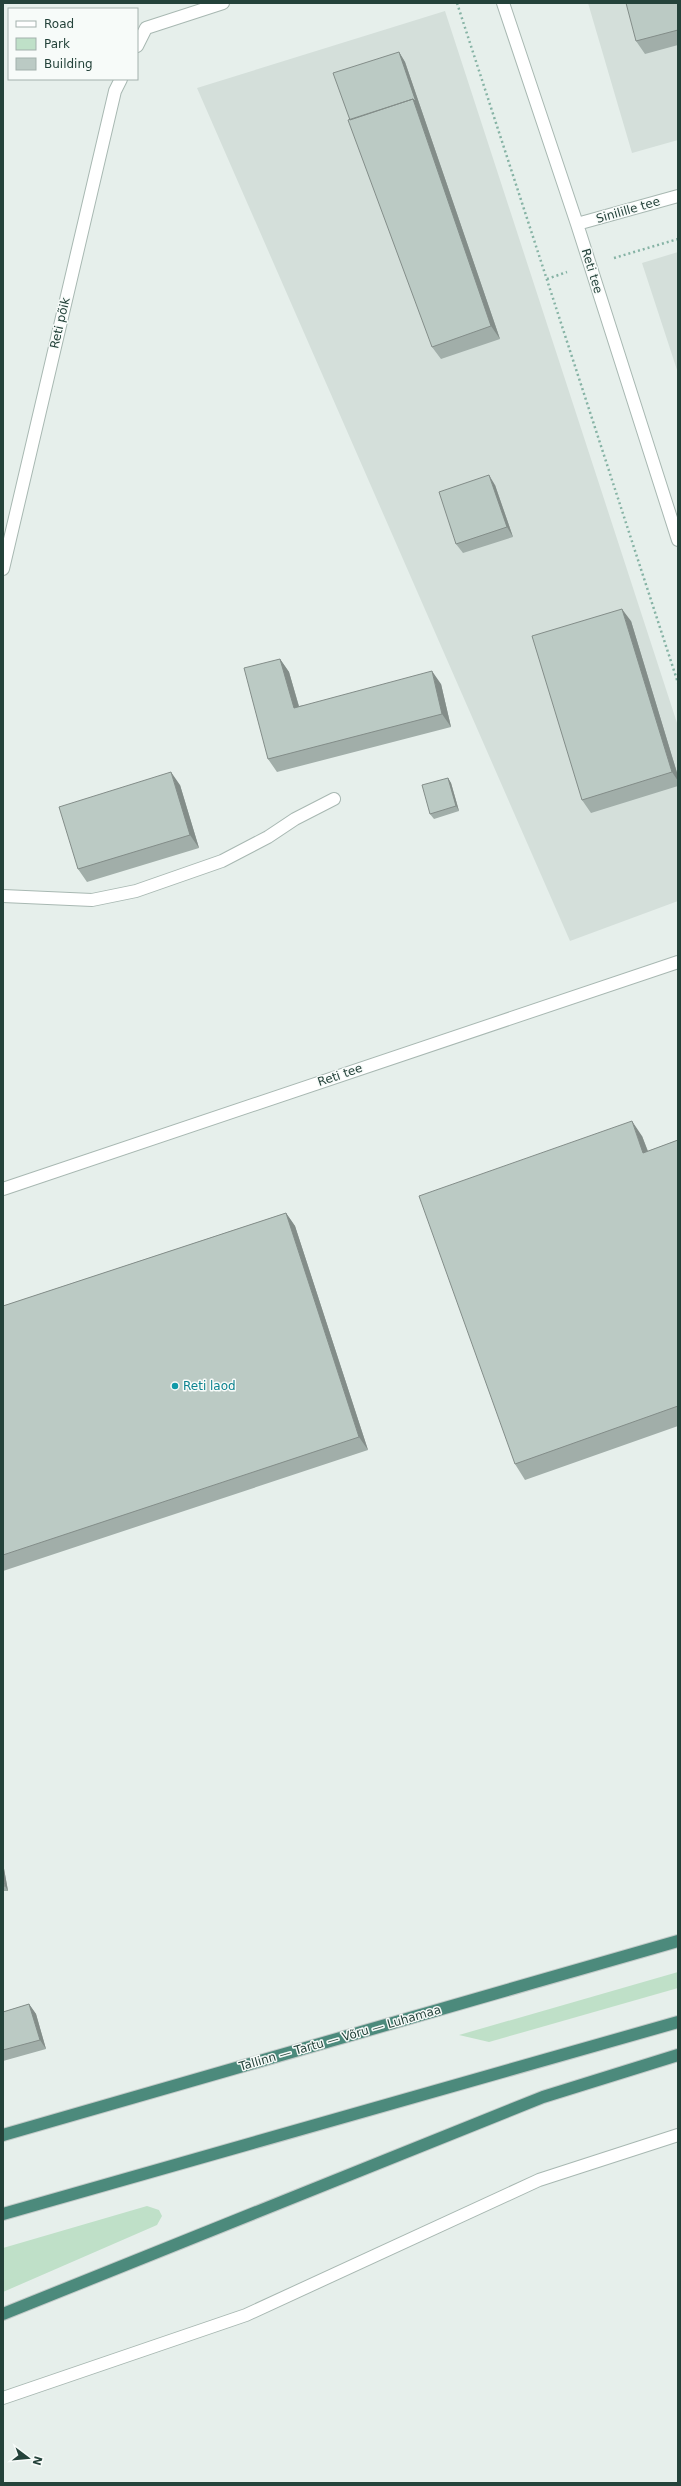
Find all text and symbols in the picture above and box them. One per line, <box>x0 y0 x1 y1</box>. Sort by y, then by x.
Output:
legend <box>8 8 138 80</box>
text: Road <box>44 17 74 31</box>
text: Park <box>44 37 70 51</box>
text: Building <box>44 57 93 71</box>
street label: Sinilille tee <box>594 194 662 226</box>
street label: Reti tee <box>579 247 605 295</box>
street label: Reti põik <box>47 296 73 350</box>
street label: Reti tee <box>316 1061 364 1089</box>
place label: Reti laod <box>183 1379 236 1393</box>
marker: Reti laod <box>170 1381 180 1391</box>
street label: Tallinn — Tartu — Võru — Luhamaa <box>236 2002 443 2074</box>
north arrow <box>8 2438 48 2478</box>
text: N <box>30 2454 45 2467</box>

